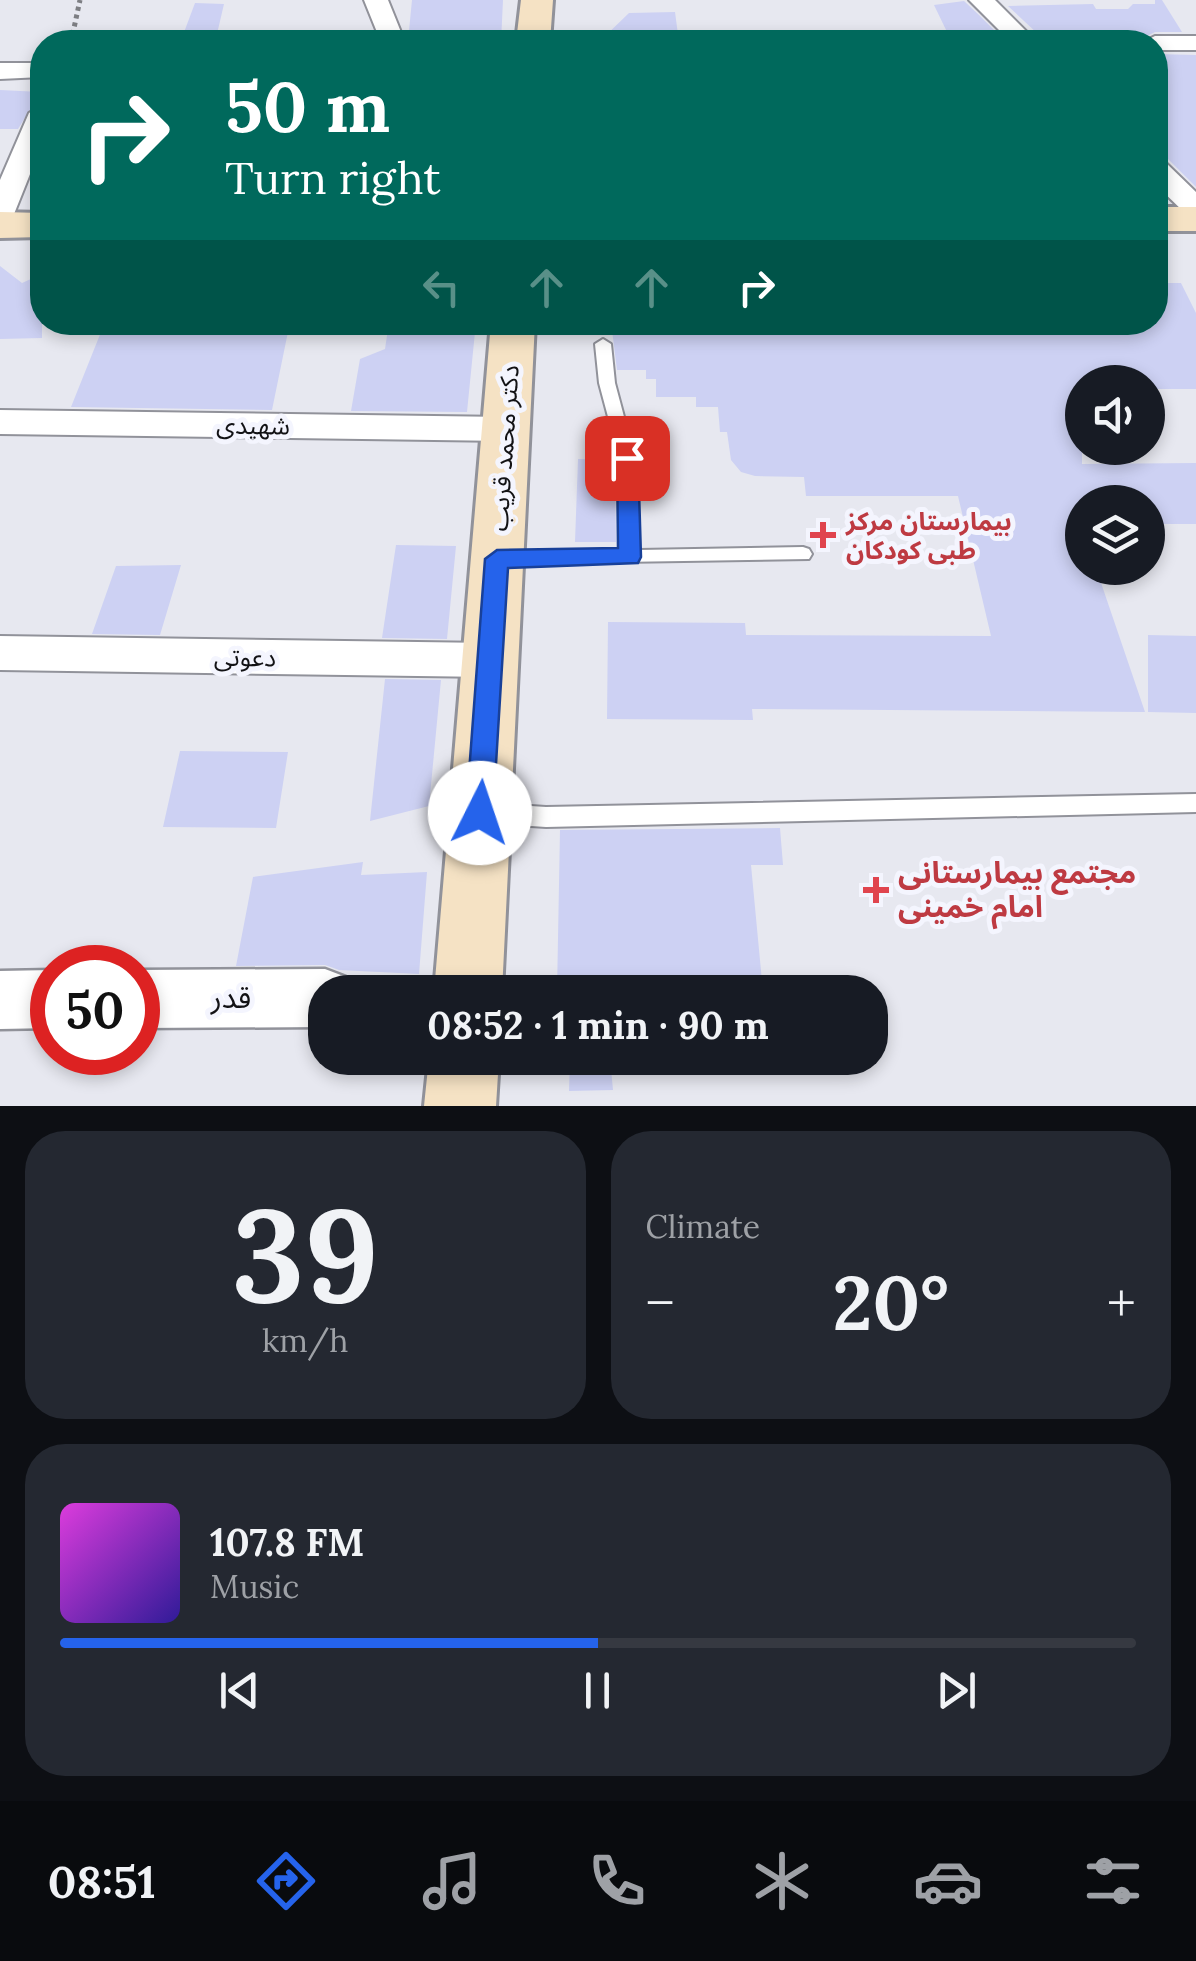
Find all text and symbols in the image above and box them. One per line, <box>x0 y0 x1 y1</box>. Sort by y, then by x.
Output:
text: 50 m <box>225 62 390 151</box>
icon: right <box>60 70 190 200</box>
text: Turn right <box>225 149 441 206</box>
icon: left <box>414 260 469 315</box>
icon: ahead <box>519 260 574 315</box>
icon: ahead <box>624 260 679 315</box>
icon: right <box>729 260 784 315</box>
street label: دکتر محمد قریب <box>482 364 526 532</box>
map controls <box>1065 365 1165 585</box>
button: sound <box>1065 365 1165 465</box>
street label: شهیدی <box>216 408 290 442</box>
pin <box>585 416 670 501</box>
icon: arrive <box>600 431 655 486</box>
button: layers <box>1065 485 1165 585</box>
place label: بیمارستان مرکز طبی کودکان <box>845 505 1012 566</box>
marker: بیمارستان مرکز طبی کودکان <box>810 522 836 548</box>
street label: دعوتی <box>214 640 276 674</box>
position arrow <box>428 761 532 865</box>
place label: مجتمع بیمارستانی امام خمینی <box>898 853 1136 930</box>
marker: مجتمع بیمارستانی امام خمینی <box>863 877 889 903</box>
speed limit sign: 50 <box>30 945 160 1075</box>
street label: قدر <box>210 978 251 1016</box>
text: 08:52 · 1 min · 90 m <box>427 1001 769 1049</box>
text: 39 <box>231 1171 379 1338</box>
text: Climate <box>646 1206 760 1247</box>
text: 20° <box>833 1255 949 1351</box>
text: − <box>646 1268 675 1338</box>
text: + <box>1107 1268 1136 1338</box>
text: km/h <box>262 1320 348 1361</box>
text: 107.8 FM <box>210 1518 364 1566</box>
text: Music <box>210 1566 299 1607</box>
icon: previous <box>212 1663 267 1718</box>
icon: pause <box>570 1663 625 1718</box>
icon: next <box>929 1663 984 1718</box>
icon: directions <box>251 1846 321 1916</box>
icon: music <box>417 1846 487 1916</box>
icon: phone <box>582 1846 652 1916</box>
icon: climate <box>747 1846 817 1916</box>
icon: car <box>913 1846 983 1916</box>
icon: filters <box>1078 1846 1148 1916</box>
text: 08:51 <box>48 1853 156 1910</box>

